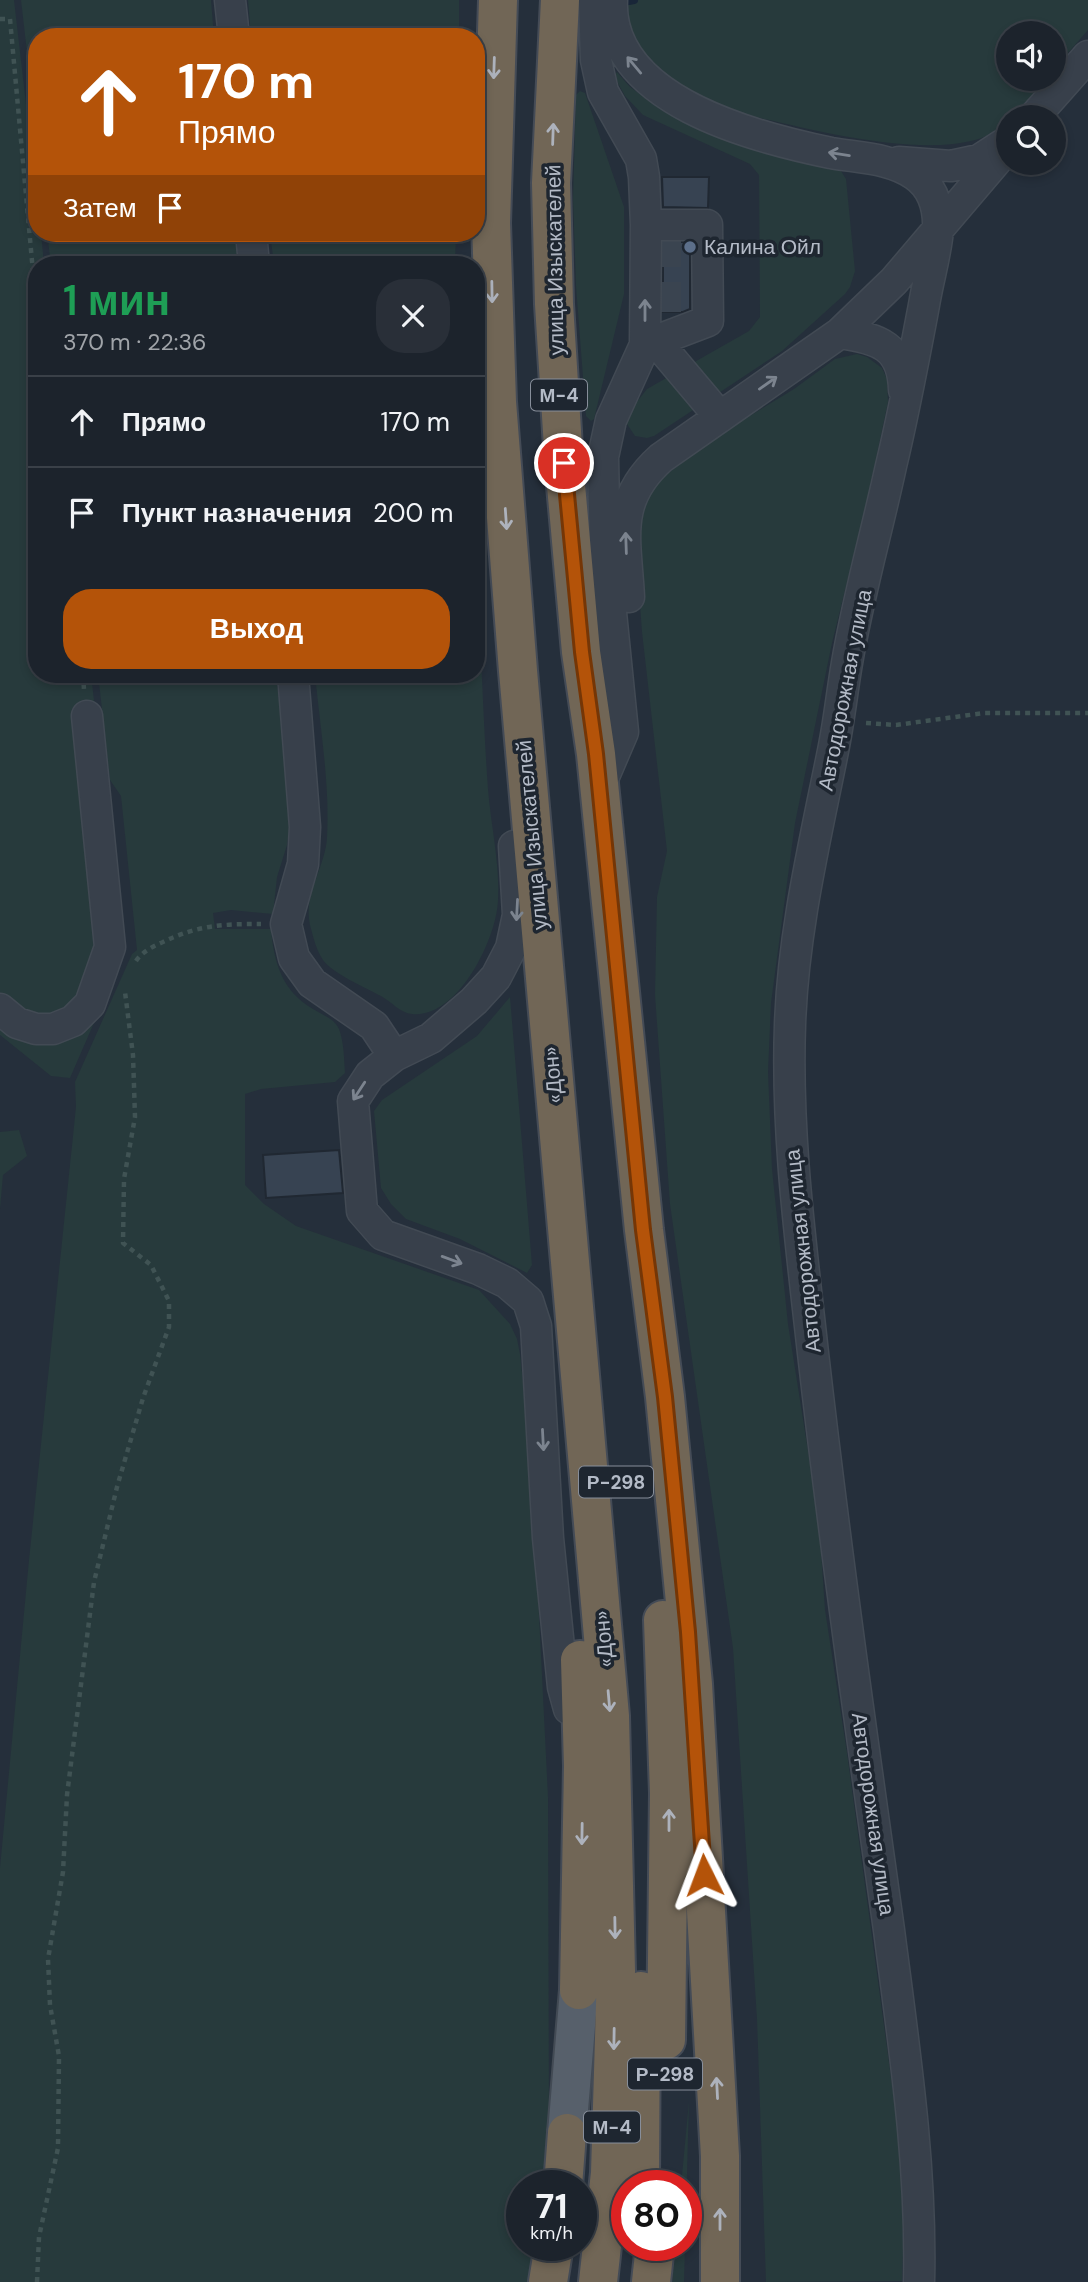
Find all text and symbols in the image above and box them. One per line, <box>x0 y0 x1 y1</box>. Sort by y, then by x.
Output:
map controls <box>996 21 1066 175</box>
button: sound <box>996 21 1066 91</box>
text: 170 m <box>178 49 314 113</box>
icon: ahead <box>63 56 154 147</box>
one-way arrow <box>488 56 501 79</box>
one-way arrow <box>626 56 642 74</box>
button: search <box>996 105 1066 175</box>
text: Прямо <box>178 111 276 153</box>
one-way arrow <box>547 123 560 146</box>
one-way arrow <box>828 147 851 160</box>
street label: улица Изыскателей <box>539 165 571 355</box>
icon: arrive <box>151 189 189 227</box>
text: Затем <box>63 191 137 225</box>
place label: Калина Ойл <box>704 233 821 261</box>
marker: Калина Ойл <box>682 239 698 255</box>
text: 1 мин <box>63 273 170 328</box>
button: close <box>376 279 450 353</box>
one-way arrow <box>486 280 499 303</box>
one-way arrow <box>638 299 652 322</box>
text: 370 m · 22:36 <box>63 327 206 357</box>
one-way arrow <box>758 376 777 390</box>
road number: М-4 <box>531 380 587 410</box>
icon: ahead <box>63 403 101 441</box>
text: Прямо <box>122 405 206 439</box>
text: 170 m <box>381 405 450 439</box>
pin <box>534 433 594 493</box>
icon: arrive <box>545 444 583 482</box>
icon: arrive <box>63 494 101 532</box>
text: Пункт назначения <box>122 496 352 530</box>
text: 200 m <box>373 496 453 530</box>
one-way arrow <box>500 507 513 530</box>
one-way arrow <box>620 532 633 555</box>
street label: Автодорожная улица <box>812 587 878 793</box>
button: Выход <box>63 589 450 669</box>
street label: улица Изыскателей <box>510 739 554 931</box>
one-way arrow <box>510 898 523 921</box>
street label: «Дон» <box>537 1046 569 1104</box>
one-way arrow <box>352 1081 366 1101</box>
street label: Автодорожная улица <box>778 1148 828 1354</box>
one-way arrow <box>440 1255 462 1267</box>
one-way arrow <box>536 1428 549 1451</box>
road number: Р-298 <box>579 1466 653 1498</box>
street label: «Дон» <box>588 1610 620 1668</box>
one-way arrow <box>603 1689 616 1712</box>
street label: Автодорожная улица <box>845 1711 901 1917</box>
one-way arrow <box>662 1809 676 1832</box>
one-way arrow <box>575 1822 589 1845</box>
position arrow <box>667 1838 741 1912</box>
one-way arrow <box>609 1916 622 1939</box>
one-way arrow <box>608 2028 621 2051</box>
road number: Р-298 <box>628 2058 702 2090</box>
one-way arrow <box>710 2077 723 2100</box>
road number: М-4 <box>584 2112 640 2142</box>
speed limit sign: 80 <box>611 2170 702 2261</box>
text: 71 <box>535 2183 568 2229</box>
one-way arrow <box>713 2208 727 2231</box>
text: km/h <box>530 2221 573 2245</box>

